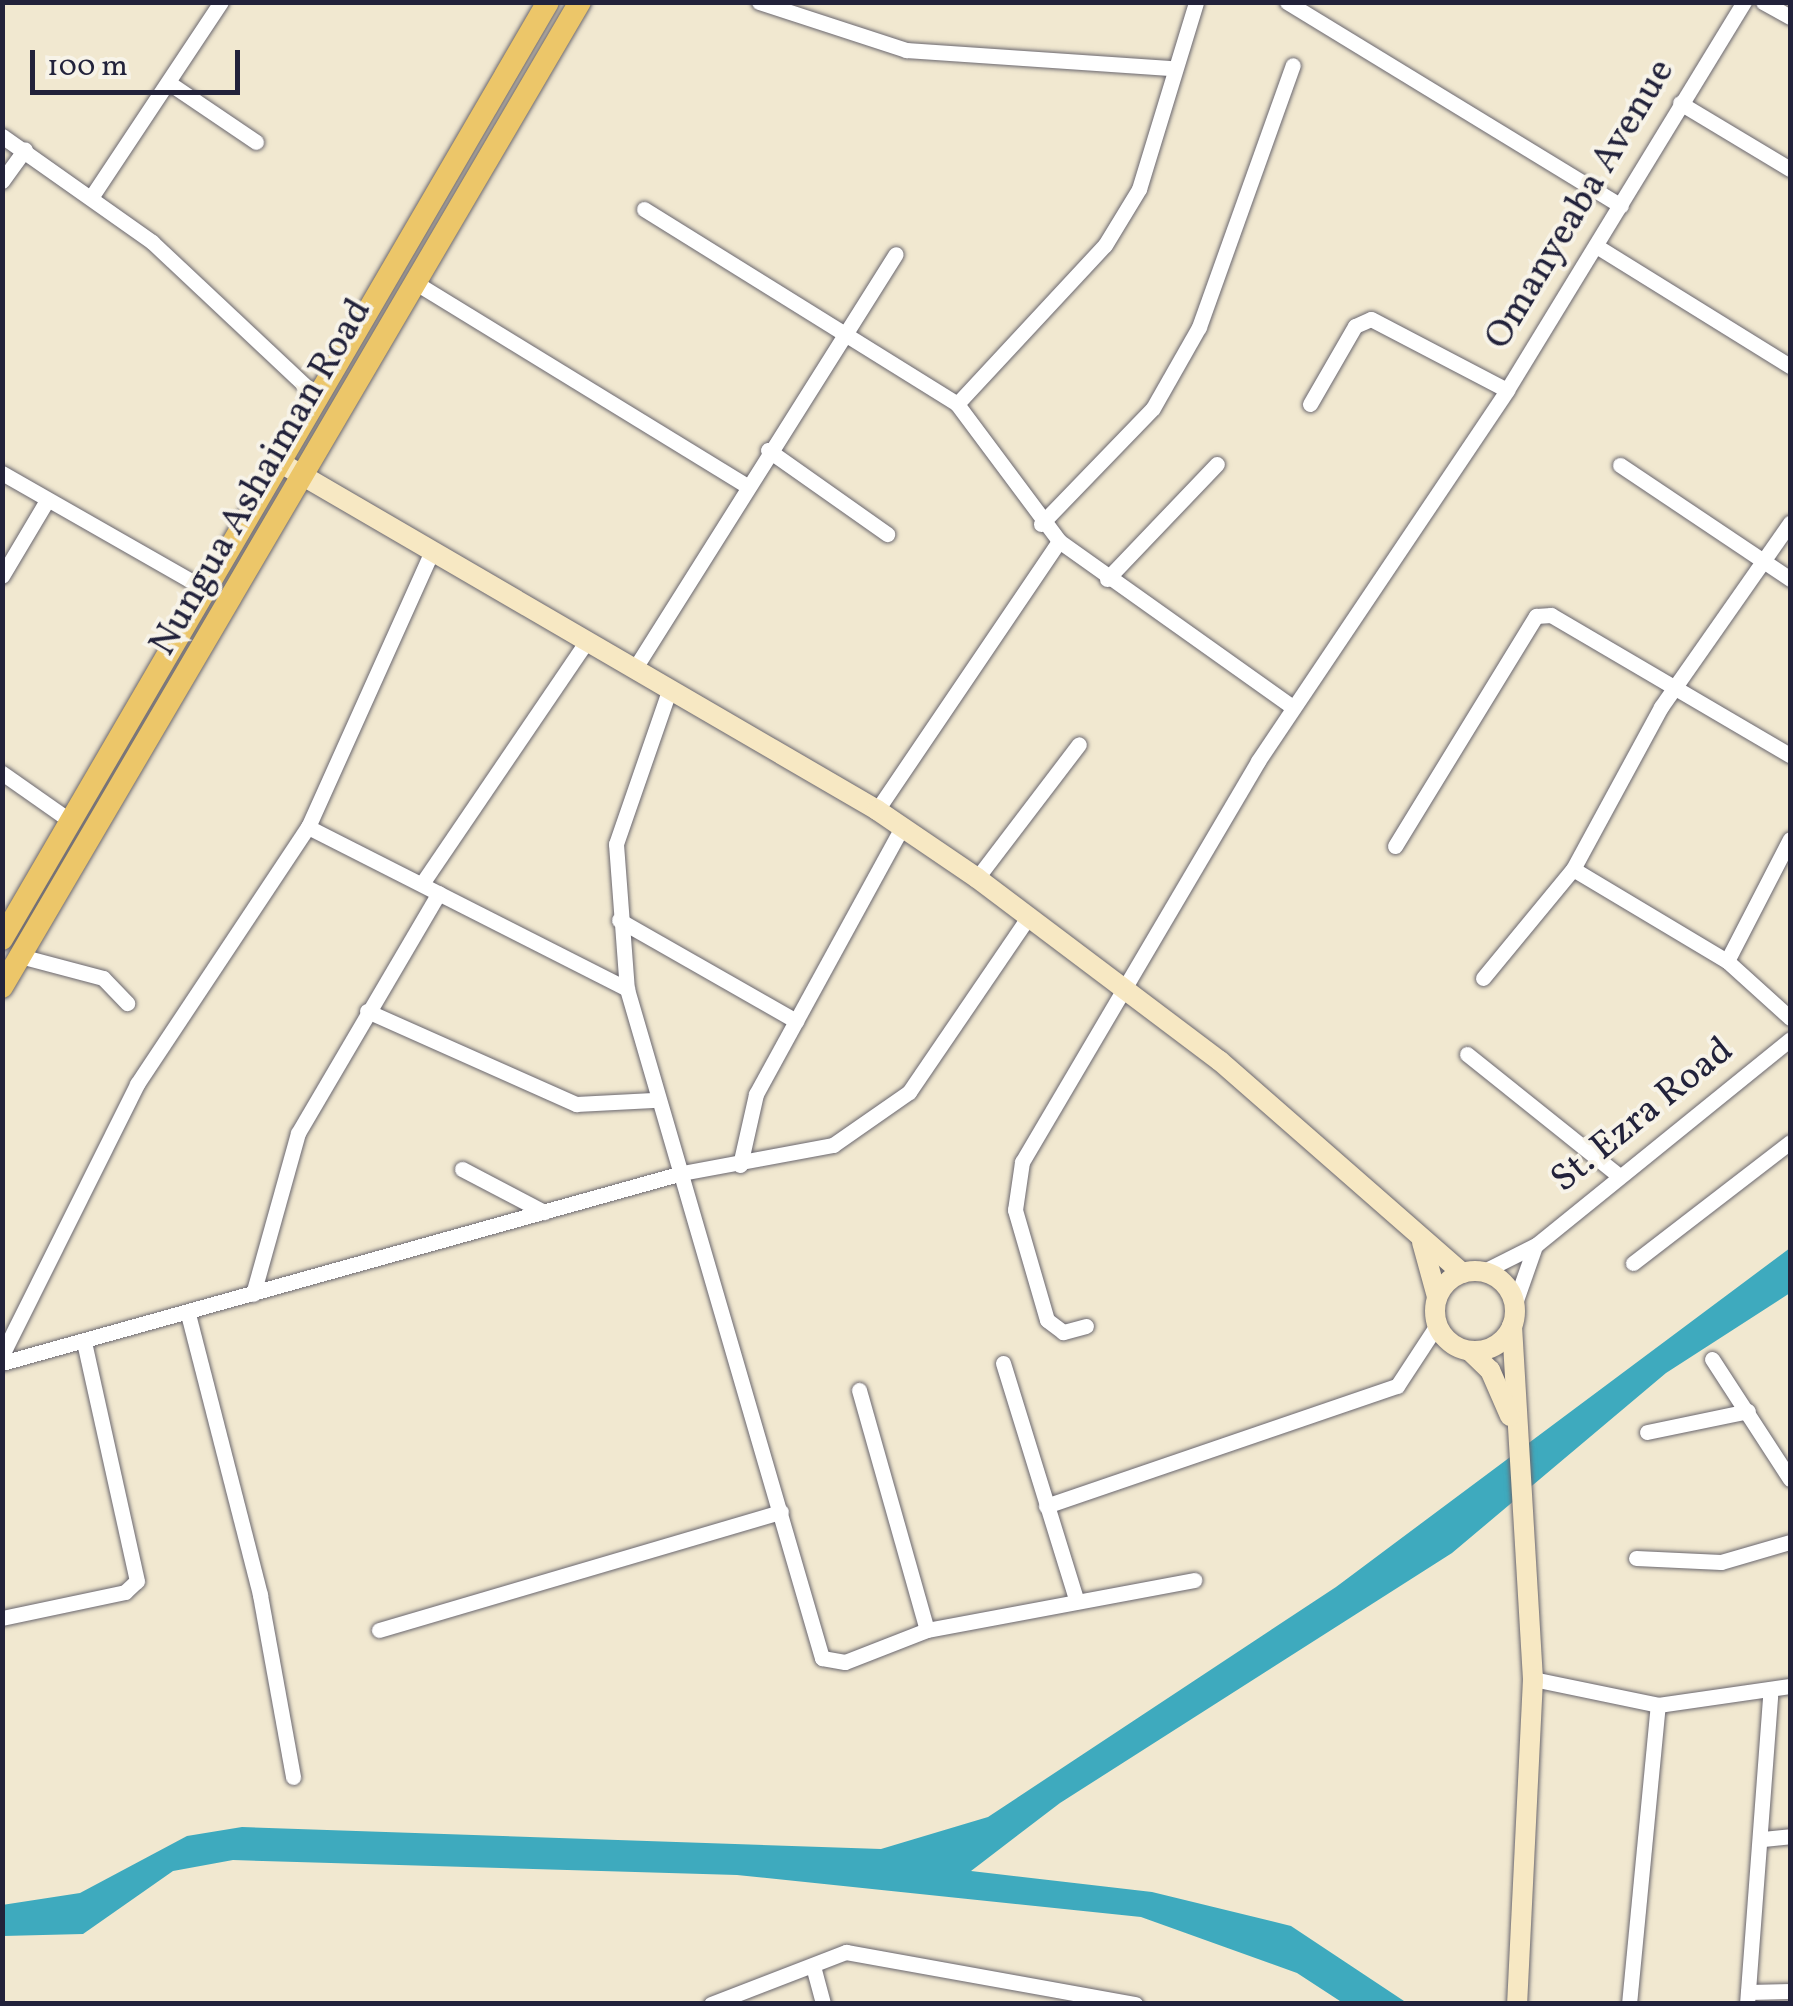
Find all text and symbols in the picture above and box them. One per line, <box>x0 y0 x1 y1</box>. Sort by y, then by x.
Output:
scale bar <box>35 30 245 92</box>
text: 100 m <box>47 46 128 88</box>
street label: Omanyeaba Avenue <box>1476 52 1686 358</box>
street label: Nungua Ashaiman Road <box>141 292 383 664</box>
street label: St. Ezra Road <box>1543 1029 1743 1203</box>

